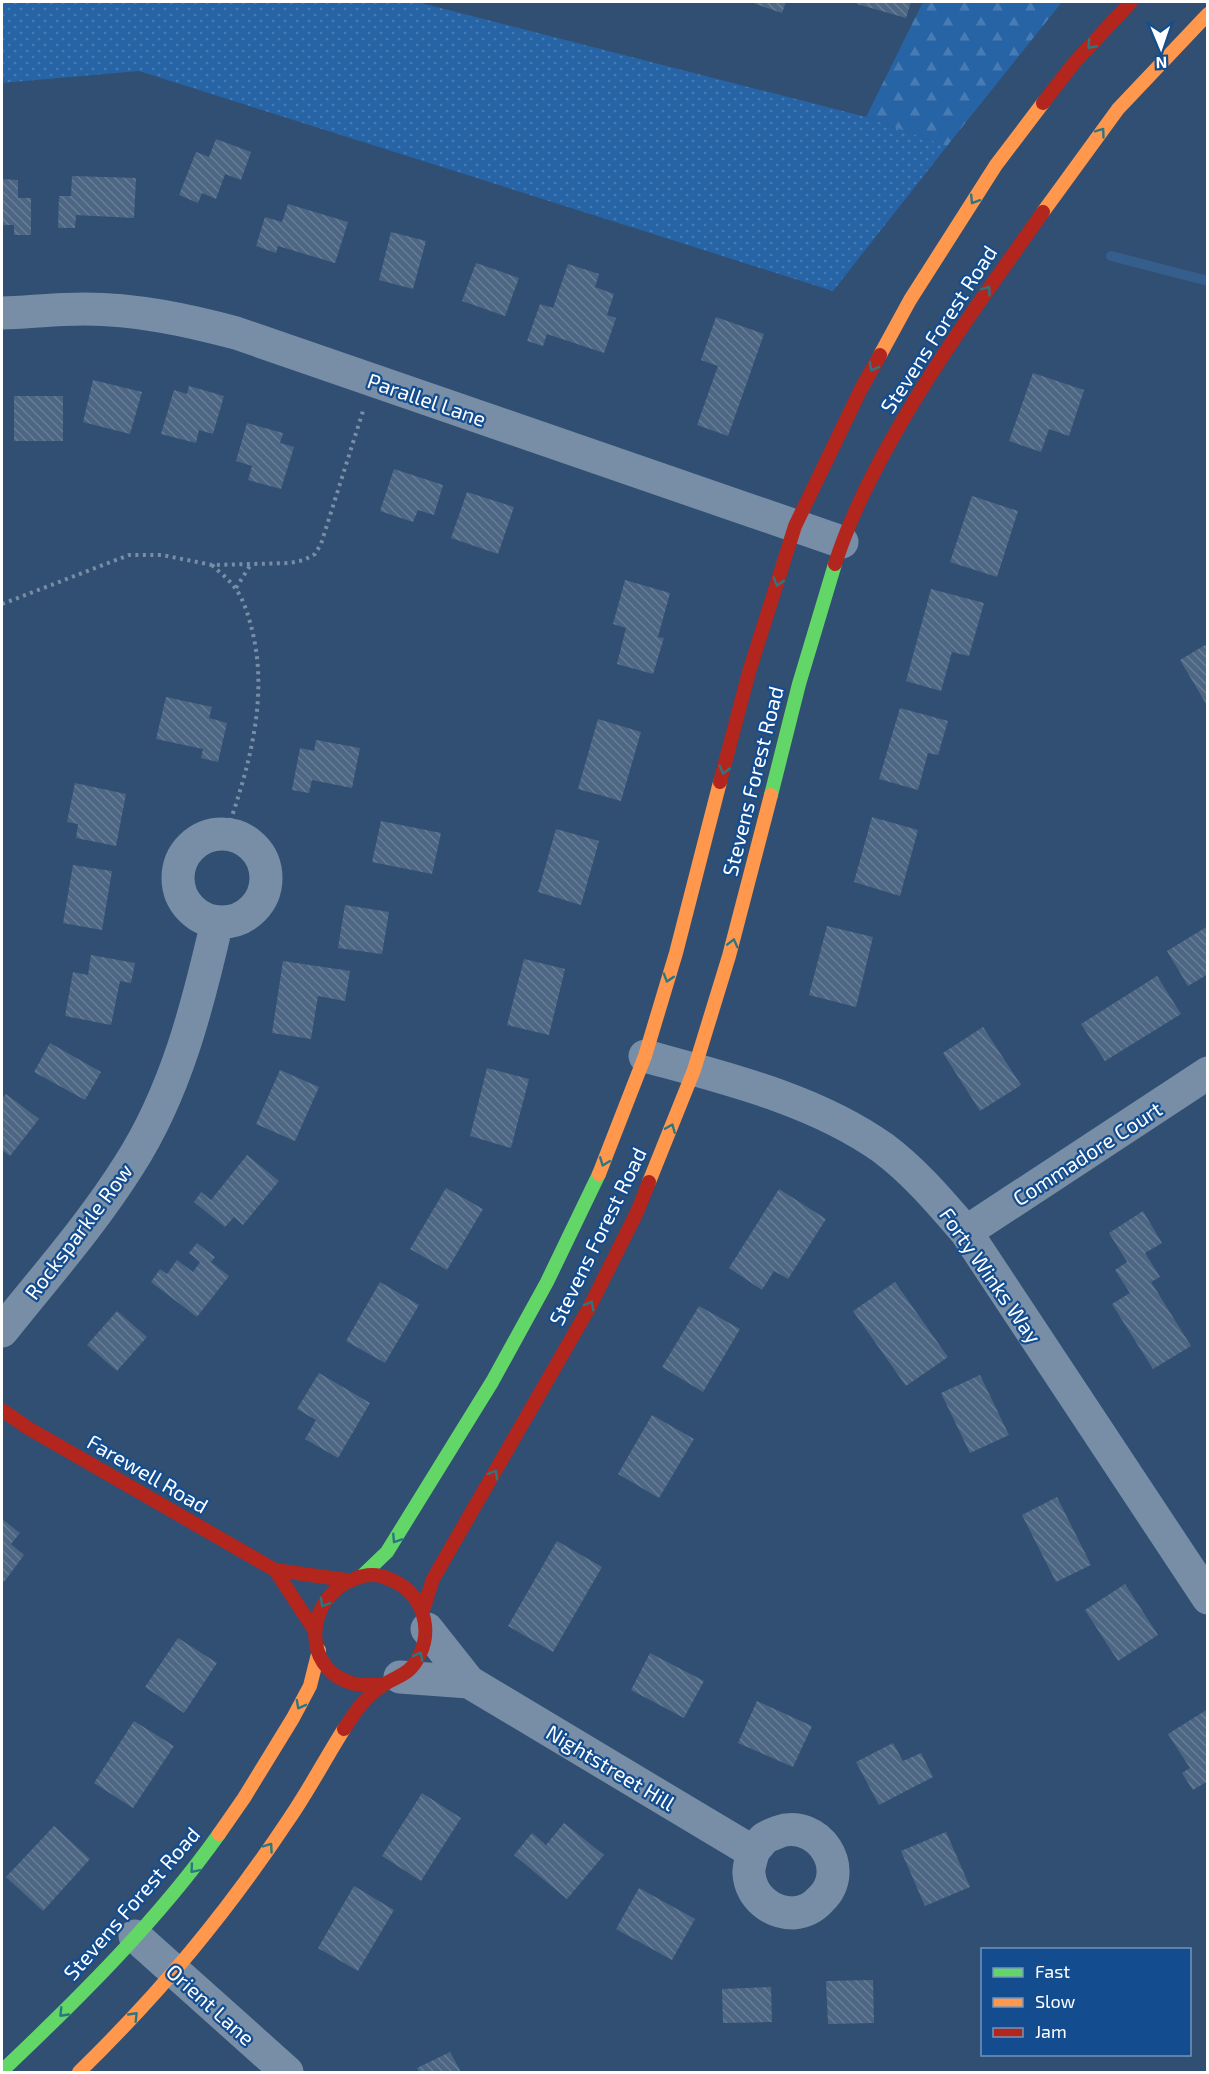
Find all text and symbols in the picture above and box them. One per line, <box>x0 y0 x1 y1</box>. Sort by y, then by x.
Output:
north arrow <box>1131 18 1191 78</box>
one-way arrow <box>1087 38 1098 48</box>
text: N <box>1155 54 1168 73</box>
one-way arrow <box>1094 127 1105 138</box>
one-way arrow <box>969 194 981 204</box>
street label: Stevens Forest Road <box>874 241 1002 417</box>
one-way arrow <box>980 286 991 297</box>
one-way arrow <box>869 361 880 371</box>
street label: Parallel Lane <box>364 367 490 431</box>
one-way arrow <box>772 576 785 587</box>
street label: Stevens Forest Road <box>716 683 788 879</box>
one-way arrow <box>719 764 731 774</box>
one-way arrow <box>725 938 738 948</box>
one-way arrow <box>663 972 675 983</box>
street label: Commadore Court <box>1008 1096 1166 1210</box>
one-way arrow <box>664 1123 676 1134</box>
street label: Stevens Forest Road <box>543 1143 651 1329</box>
one-way arrow <box>599 1156 611 1167</box>
street label: Rocksparkle Row <box>19 1158 137 1304</box>
street label: Forty Winks Way <box>935 1202 1047 1348</box>
one-way arrow <box>583 1301 594 1311</box>
street label: Farewell Road <box>83 1428 213 1518</box>
one-way arrow <box>486 1470 498 1480</box>
one-way arrow <box>391 1533 403 1543</box>
one-way arrow <box>320 1597 331 1607</box>
one-way arrow <box>412 1652 423 1662</box>
one-way arrow <box>295 1699 307 1710</box>
street label: Nightstreet Hill <box>542 1719 681 1816</box>
street label: Stevens Forest Road <box>58 1821 204 1985</box>
one-way arrow <box>262 1843 273 1854</box>
one-way arrow <box>190 1862 201 1873</box>
legend <box>981 1948 1191 2056</box>
street label: Orient Lane <box>162 1958 260 2050</box>
text: Fast <box>1035 1960 1070 1982</box>
text: Slow <box>1035 1990 1076 2012</box>
one-way arrow <box>59 2005 70 2016</box>
one-way arrow <box>127 2012 138 2022</box>
text: Jam <box>1035 2020 1067 2042</box>

